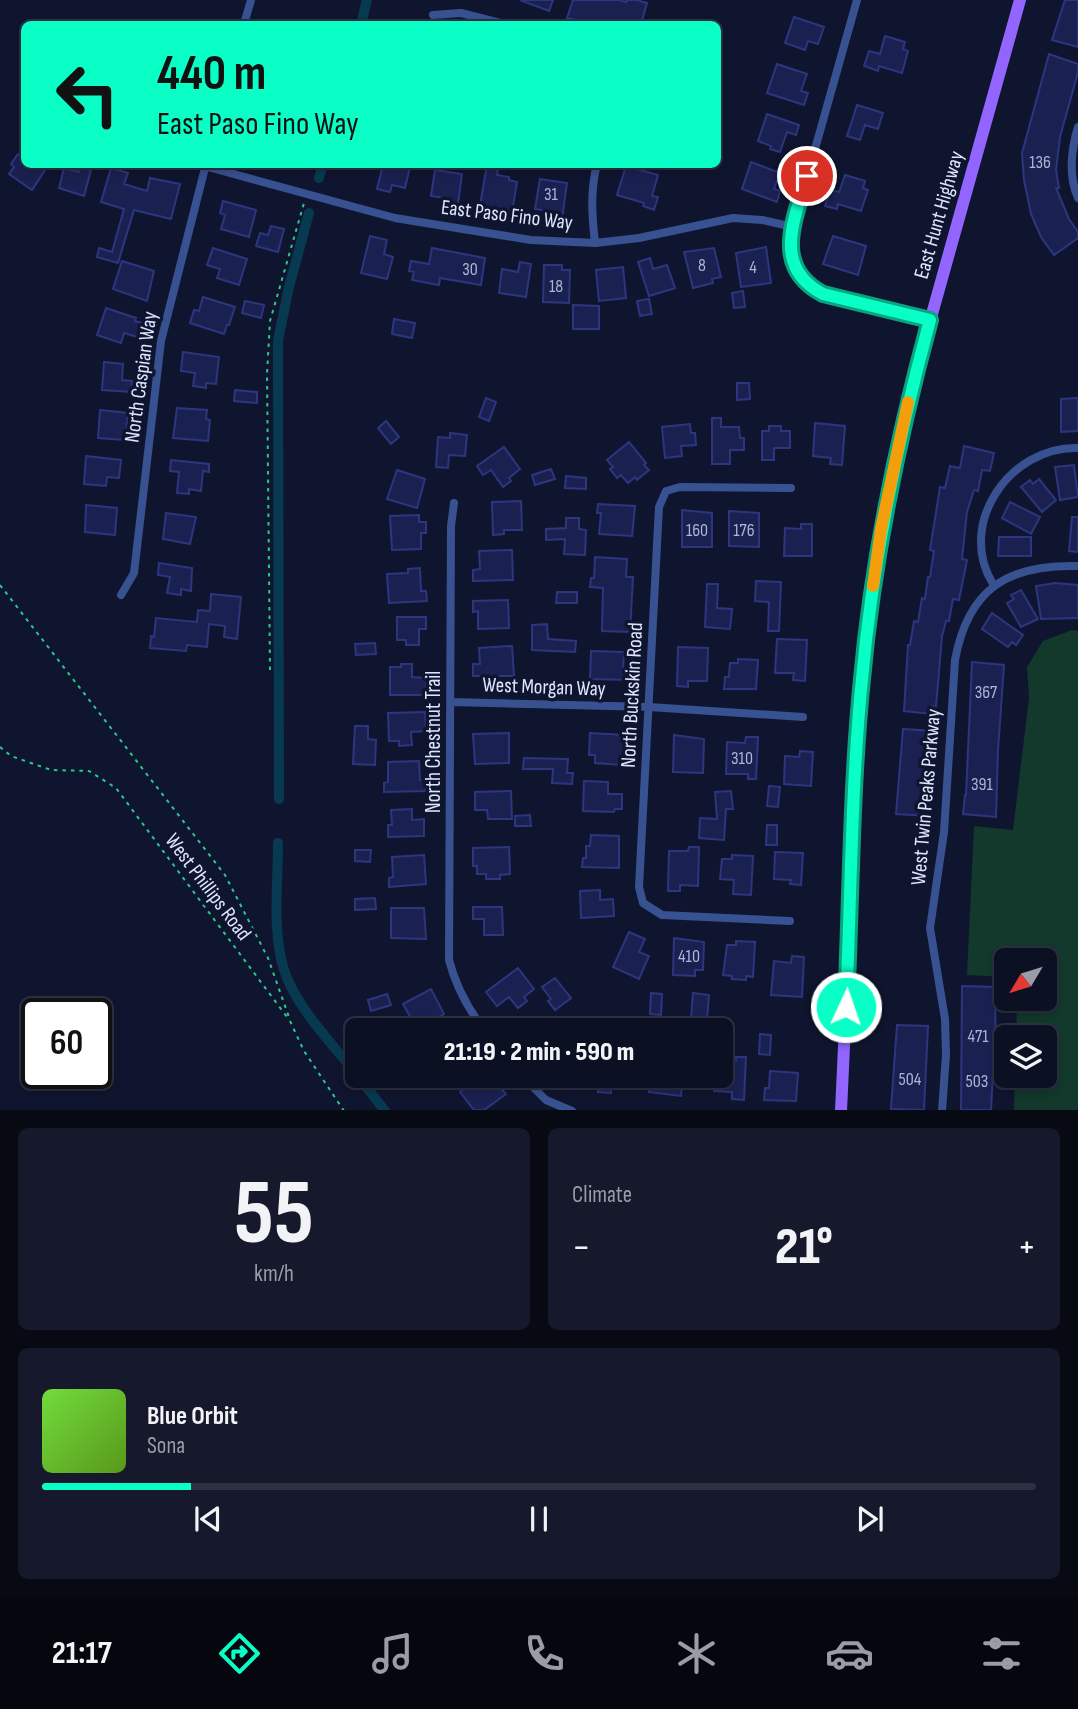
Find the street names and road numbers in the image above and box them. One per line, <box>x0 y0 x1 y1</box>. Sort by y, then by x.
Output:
street label: East Hunt Highway <box>909 148 969 282</box>
street label: East Paso Fino Way <box>440 195 574 235</box>
street label: North Caspian Way <box>119 310 163 444</box>
street label: North Buckskin Road <box>616 622 648 768</box>
street label: North Chestnut Trail <box>421 671 446 813</box>
street label: West Morgan Way <box>482 672 606 702</box>
street label: West Twin Peaks Parkway <box>906 708 946 886</box>
street label: West Phillips Road <box>160 829 256 945</box>

